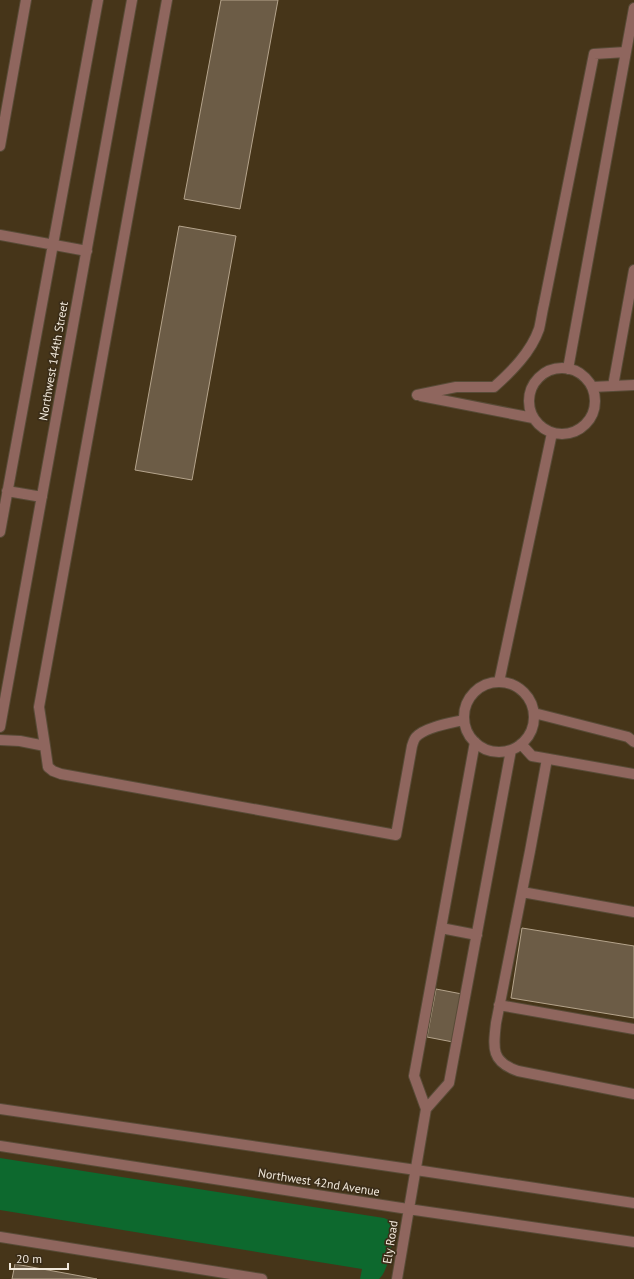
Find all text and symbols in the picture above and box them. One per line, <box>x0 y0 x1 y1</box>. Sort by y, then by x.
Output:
street label: Northwest 144th Street <box>35 300 71 422</box>
street label: Northwest 42nd Avenue <box>257 1165 381 1199</box>
street label: Ely Road <box>379 1219 401 1265</box>
scale bar <box>10 1245 68 1271</box>
text: 20 m <box>16 1251 42 1266</box>

